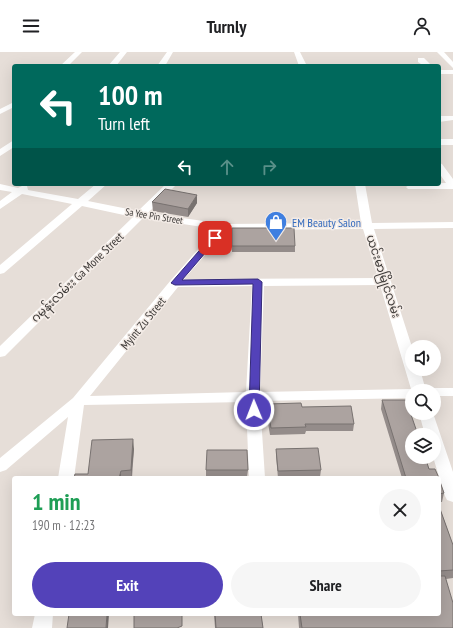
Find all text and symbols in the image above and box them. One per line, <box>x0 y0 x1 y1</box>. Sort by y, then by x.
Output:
icon: menu <box>20 15 42 37</box>
text: Turnly <box>207 15 246 38</box>
icon: person <box>411 15 433 37</box>
text: 100 m <box>98 76 162 113</box>
icon: left <box>32 80 84 132</box>
text: Turn left <box>98 112 150 135</box>
icon: left <box>174 156 196 178</box>
icon: ahead <box>216 156 238 178</box>
icon: right <box>258 156 280 178</box>
street label: Sa Yee Pin Street <box>124 205 184 227</box>
shop icon: EM Beauty Salon <box>263 209 289 242</box>
place label: EM Beauty Salon <box>292 215 361 230</box>
pin <box>198 221 232 255</box>
icon: arrive <box>204 227 226 249</box>
street label: ဂမုန်းလမ်းး Ga Mone Street <box>27 228 129 327</box>
street label: ယင်းမာမြိုင်လမ်း <box>361 232 405 320</box>
street label: Myint Zu Street <box>117 293 169 352</box>
map controls <box>405 340 441 464</box>
button: sound <box>405 340 441 376</box>
button: search <box>405 384 441 420</box>
position arrow <box>233 389 275 431</box>
button: layers <box>405 428 441 464</box>
text: 1 min <box>32 486 80 517</box>
button: close <box>379 489 421 531</box>
text: 190 m · 12:23 <box>32 517 95 534</box>
button: Exit <box>32 562 223 608</box>
button: Share <box>231 562 421 608</box>

